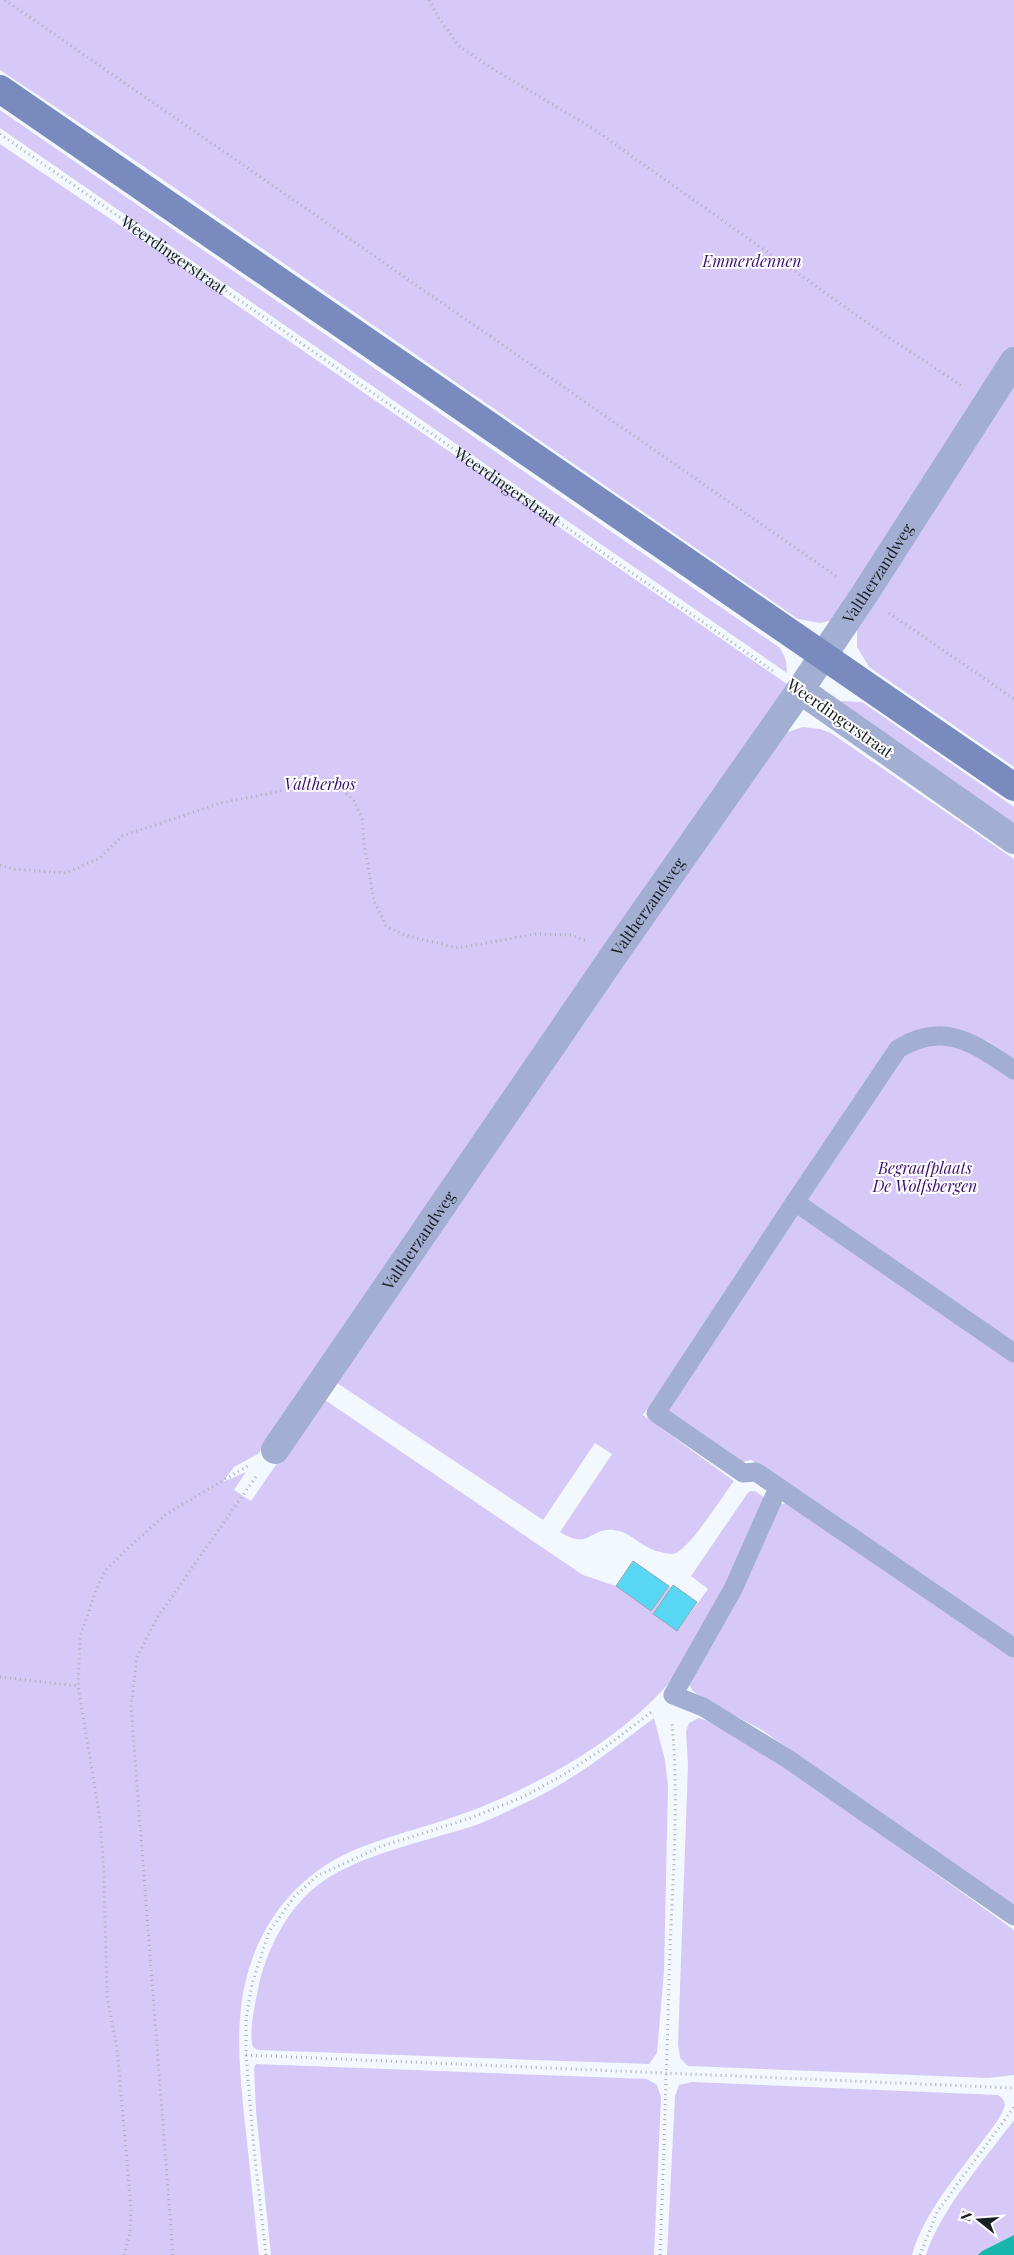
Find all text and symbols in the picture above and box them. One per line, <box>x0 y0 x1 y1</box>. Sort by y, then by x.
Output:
street label: Weerdingerstraat <box>116 210 232 299</box>
park label: Emmerdennen <box>701 250 802 271</box>
street label: Weerdingerstraat <box>450 441 565 531</box>
street label: Valtherzandweg <box>837 518 918 628</box>
street label: Weerdingerstraat <box>782 673 898 762</box>
park label: Valtherbos <box>284 773 356 794</box>
street label: Valtherzandweg <box>605 853 689 960</box>
park label: Begraafplaats De Wolfsbergen <box>872 1157 977 1196</box>
street label: Valtherzandweg <box>376 1186 460 1294</box>
north arrow <box>954 2195 1004 2245</box>
text: N <box>956 2208 977 2224</box>

